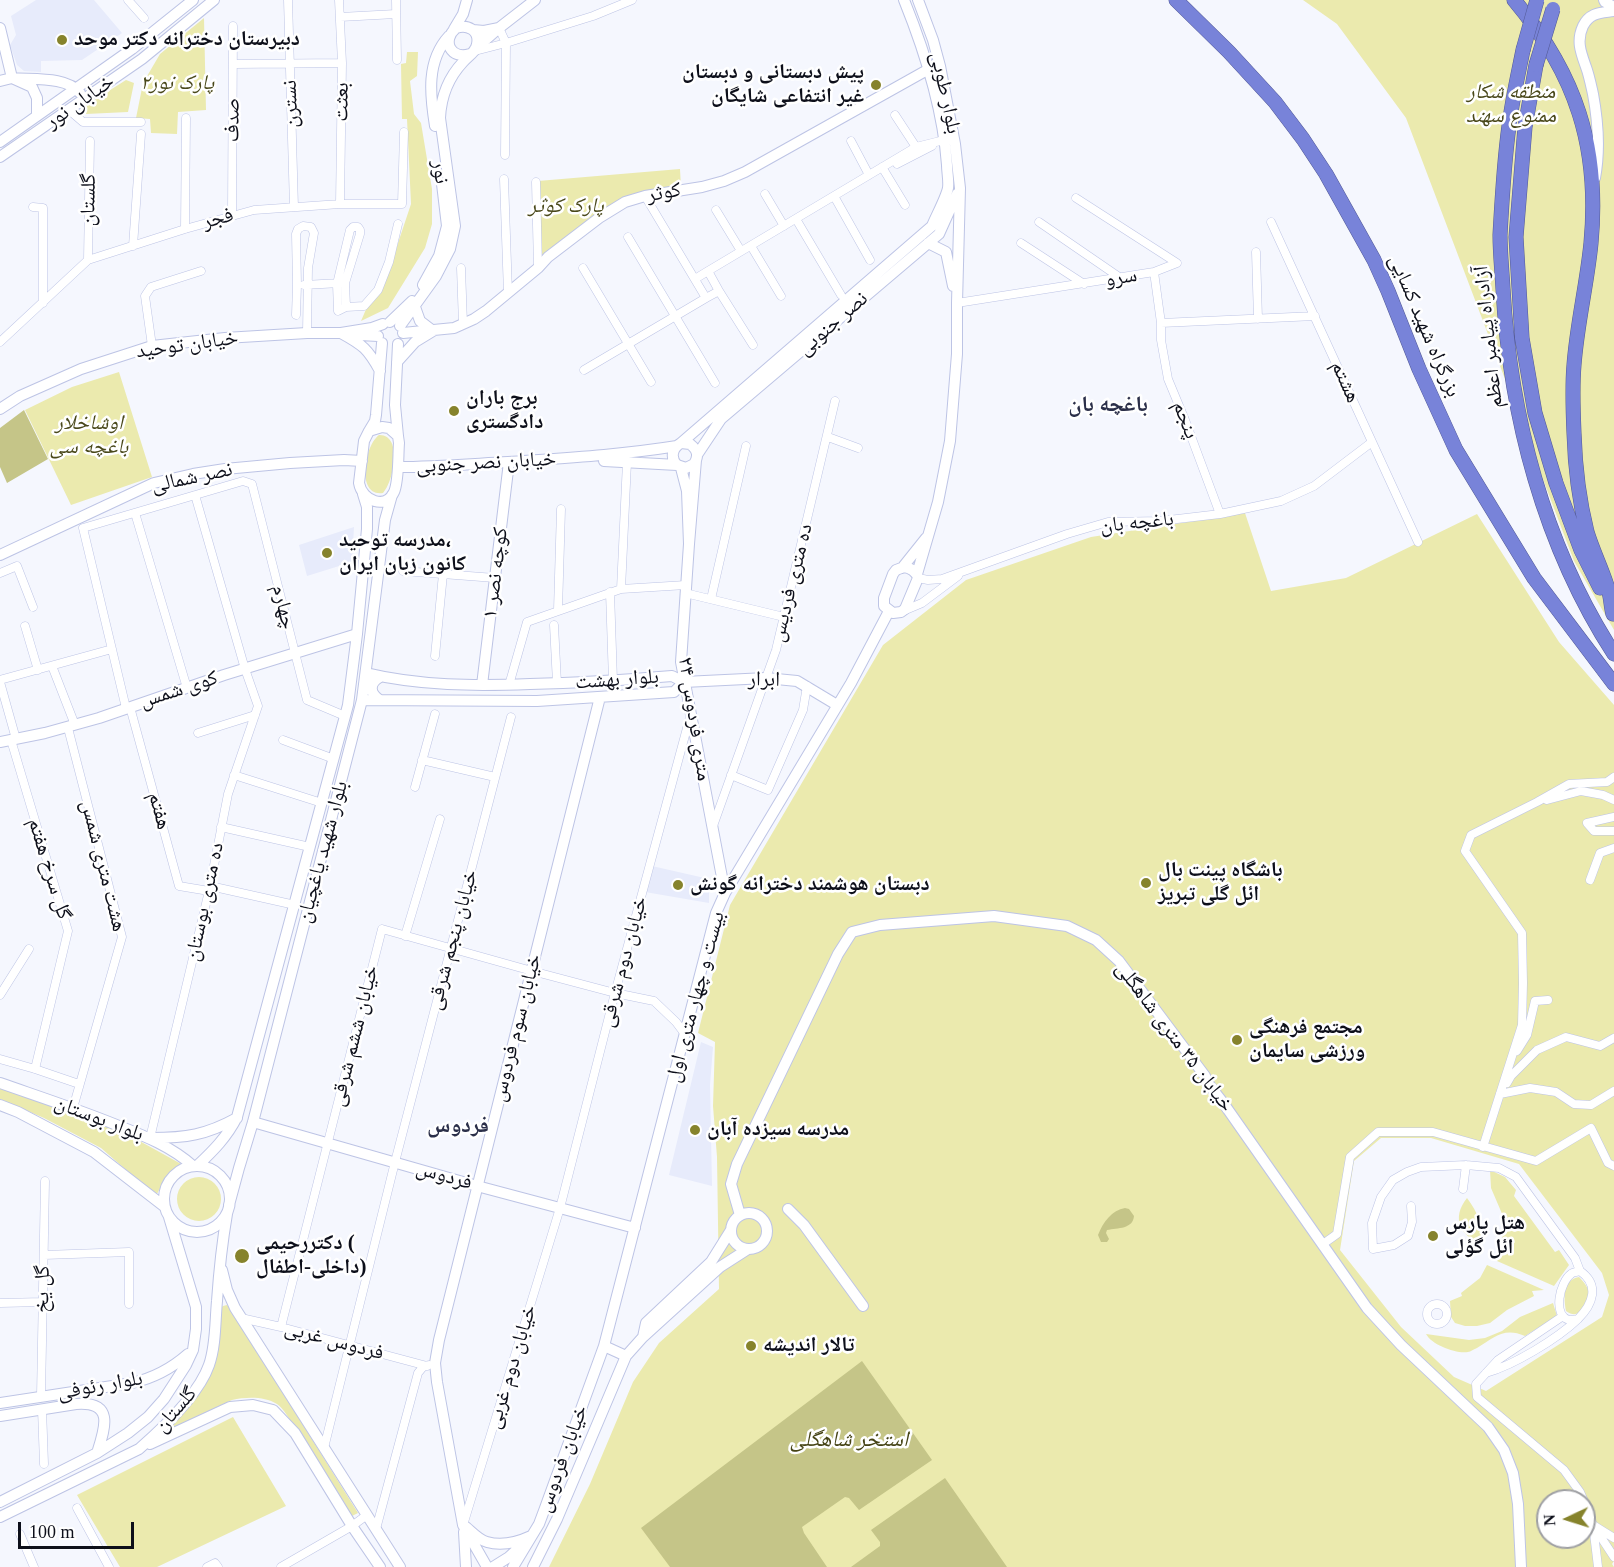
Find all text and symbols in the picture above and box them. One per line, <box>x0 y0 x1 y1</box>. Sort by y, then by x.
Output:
place label: دبیرستان دخترانه دکتر موحد <box>74 27 300 53</box>
marker: دبیرستان دخترانه دکتر موحد <box>55 33 69 47</box>
street label: بلوار طوبی <box>924 50 966 136</box>
place label: پیش دبستانی و دبستان غیر انتفاعی شایگان <box>682 60 864 110</box>
street label: خیابان نور <box>41 69 119 135</box>
park label: پارک نور۲ <box>140 70 214 96</box>
marker: پیش دبستانی و دبستان غیر انتفاعی شایگان <box>869 78 883 92</box>
park label: منطقه شکار ممنوع سهند <box>1466 79 1556 129</box>
street label: نسترن <box>278 80 304 128</box>
street label: بعثت <box>329 82 355 122</box>
street label: صدف <box>220 98 246 142</box>
street label: نور <box>426 159 454 185</box>
street label: گلستان <box>76 173 102 227</box>
street label: کوثر <box>645 178 683 208</box>
park label: پارک کوثر <box>528 193 604 219</box>
street label: فجر <box>199 203 237 235</box>
street label: بزرگراه شهید کسایی <box>1383 251 1465 401</box>
street label: سرو <box>1103 263 1139 293</box>
street label: آزادراه پیامبر اعظم <box>1469 265 1509 409</box>
street label: نصر جنوبی <box>793 286 873 362</box>
street label: خیابان توحید <box>134 325 240 365</box>
street label: هشتم <box>1325 357 1365 407</box>
place label: برج باران دادگستری <box>466 386 543 436</box>
district label: باغچه بان <box>1068 392 1148 418</box>
street label: پنجم <box>1166 398 1204 442</box>
marker: برج باران دادگستری <box>447 404 461 418</box>
park label: اوشاخلار باغچه سی <box>50 410 128 460</box>
street label: خیابان نصر جنوبی <box>415 447 557 479</box>
street label: نصر شمالی <box>149 457 235 499</box>
street label: باغچه بان <box>1099 507 1175 539</box>
street label: ده متری فردیس <box>765 521 819 645</box>
street label: کوچه نصر ۱ <box>478 526 514 620</box>
place label: مدرسه توحید، کانون زبان ایران <box>339 528 466 578</box>
marker: مدرسه توحید، کانون زبان ایران <box>320 546 334 560</box>
street label: چهارم <box>265 582 301 632</box>
street label: ۲۴ متری فردوس <box>672 655 716 783</box>
street label: بلوار بهشت <box>574 665 660 695</box>
street label: کوی شمس <box>137 666 221 714</box>
street label: ابرار <box>748 667 780 693</box>
street label: بلوار شهید یاغچیان <box>292 778 354 926</box>
street label: هفتم <box>142 790 176 832</box>
street label: هشت متری شمس <box>74 798 132 934</box>
street label: گل سرخ هفتم <box>22 815 76 923</box>
street label: ده متری بوستان <box>180 840 230 964</box>
place label: باشگاه پینت بال ائل گلی تبریز <box>1158 858 1283 908</box>
street label: خیابان پنجم شرقی <box>422 867 484 1013</box>
place label: دبستان هوشمند دخترانه گونش <box>690 872 930 898</box>
marker: باشگاه پینت بال ائل گلی تبریز <box>1139 876 1153 890</box>
marker: دبستان هوشمند دخترانه گونش <box>671 878 685 892</box>
street label: خیابان دوم شرقی <box>594 894 654 1030</box>
street label: بیست و چهار متری اول <box>661 909 731 1085</box>
street label: خیابان سوم فردوس <box>486 952 548 1104</box>
street label: خیابان ۳۵ متری شاهگلی <box>1109 957 1239 1117</box>
street label: خیابان ششم شرقی <box>325 963 385 1109</box>
place label: مجتمع فرهنگی ورزشی سایمان <box>1249 1015 1365 1065</box>
marker: مجتمع فرهنگی ورزشی سایمان <box>1230 1033 1244 1047</box>
street label: بلوار بوستان <box>51 1090 147 1148</box>
district label: فردوس <box>427 1113 489 1139</box>
place label: مدرسه سیزده آبان <box>707 1117 849 1143</box>
marker: مدرسه سیزده آبان <box>688 1123 702 1137</box>
street label: فردوس <box>413 1156 475 1196</box>
place label: هتل پارس ائل گؤلی <box>1445 1211 1525 1261</box>
marker: هتل پارس ائل گؤلی <box>1426 1229 1440 1243</box>
place label: دکتررحیمی ( داخلی-اطفال) <box>256 1231 366 1281</box>
marker: دکتررحیمی ( داخلی-اطفال) <box>233 1247 251 1265</box>
street label: گل یخ <box>30 1265 56 1313</box>
street label: خیابان دوم غربی <box>481 1302 543 1432</box>
street label: فردوس غربی <box>282 1316 386 1366</box>
place label: تالار اندیشه <box>763 1333 854 1359</box>
marker: تالار اندیشه <box>744 1339 758 1353</box>
street label: بلوار رئوفی <box>55 1366 145 1406</box>
street label: گلستان <box>149 1382 203 1438</box>
street label: خیابان فردوس <box>532 1402 594 1516</box>
water label: استخر شاهگلی <box>790 1427 908 1453</box>
north arrow <box>1536 1489 1596 1549</box>
scale bar <box>21 1510 136 1548</box>
text: N <box>1541 1514 1558 1527</box>
text: 100 m <box>29 1522 75 1542</box>

